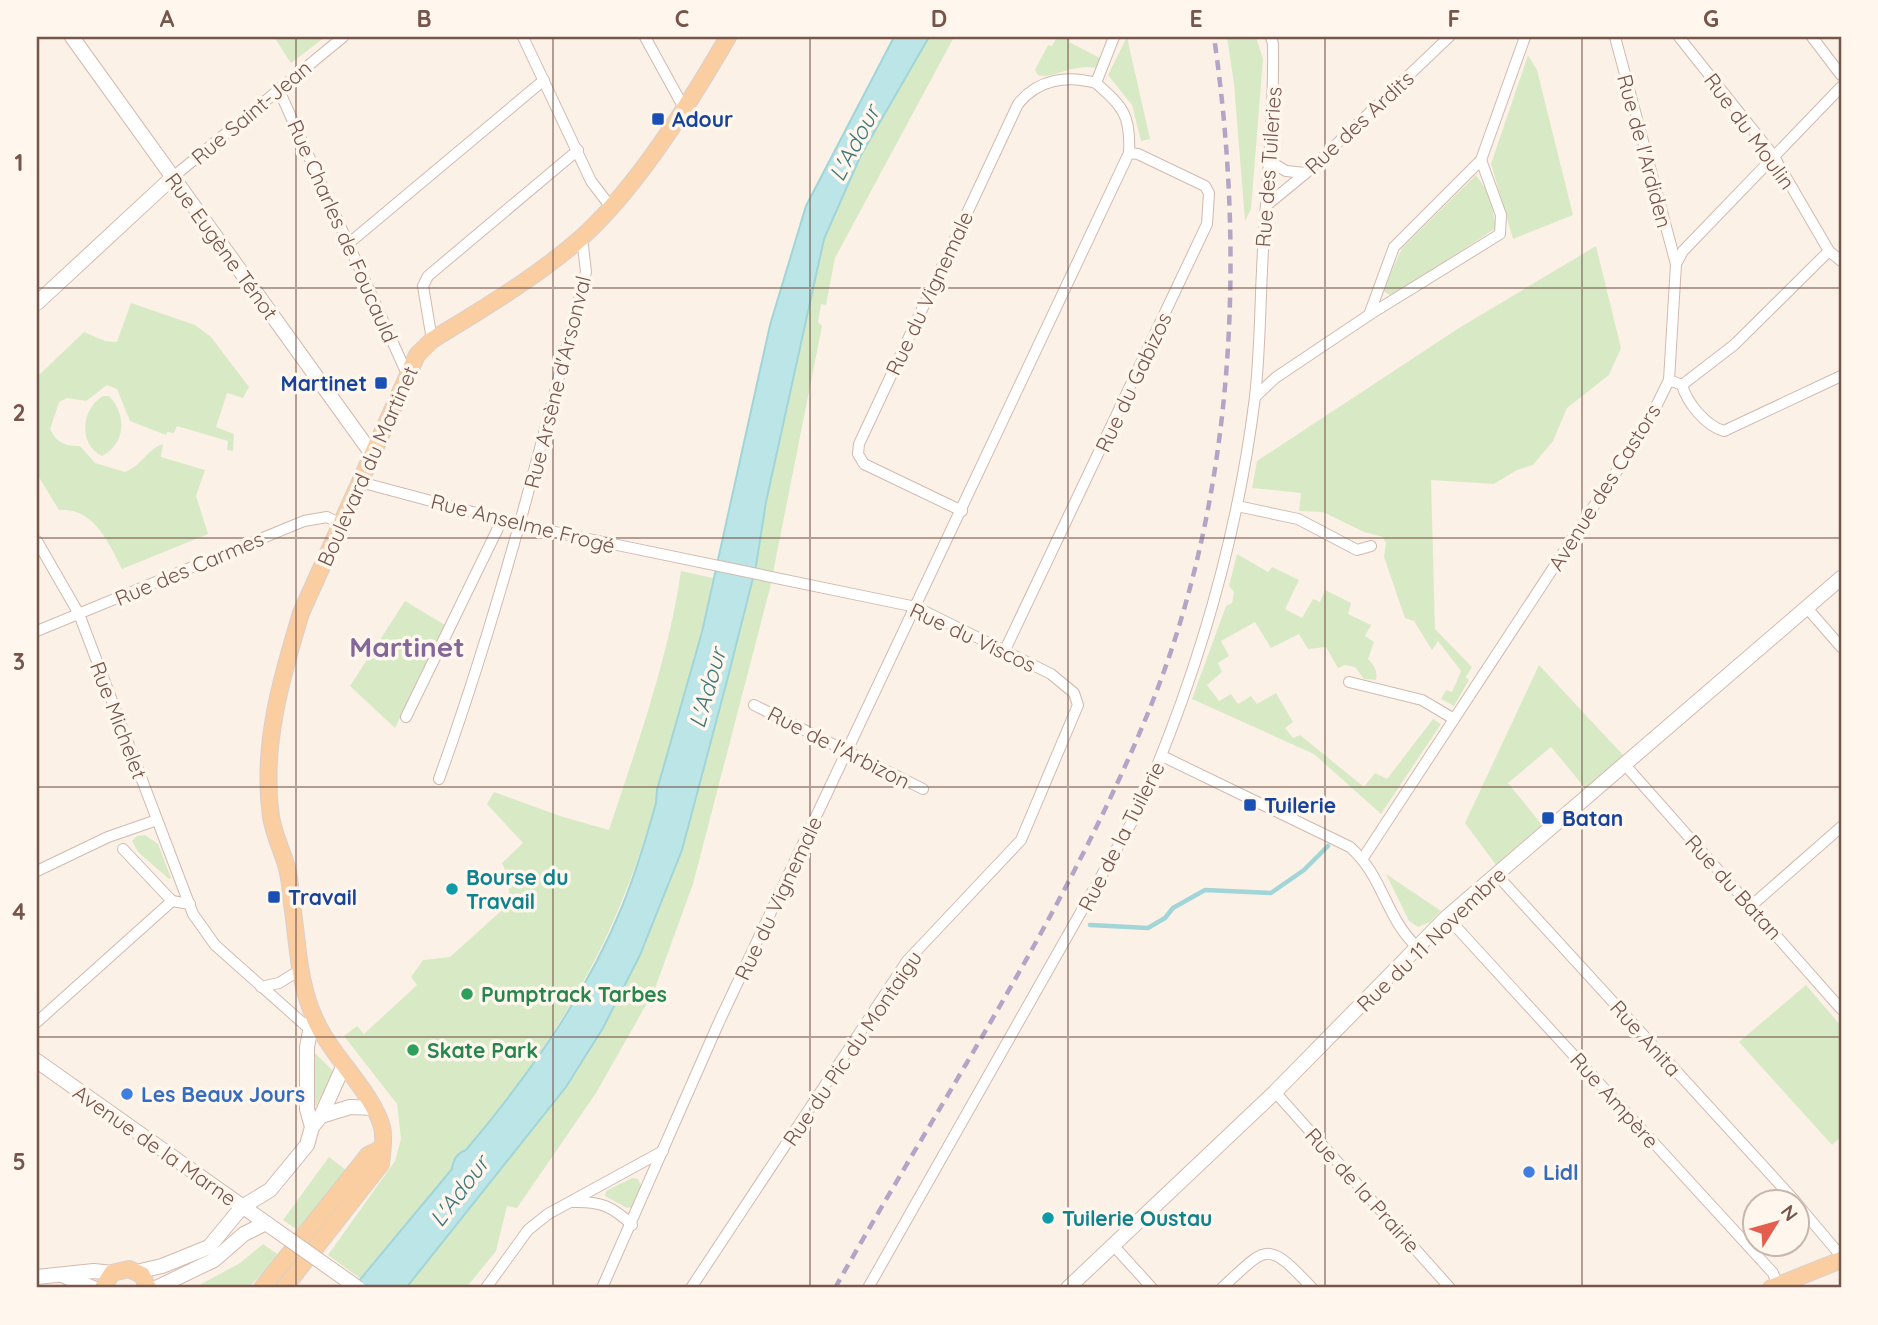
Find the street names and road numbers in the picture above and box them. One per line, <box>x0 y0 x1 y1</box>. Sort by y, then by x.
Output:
street label: Rue Saint-Jean <box>186 54 316 170</box>
street label: Rue des Ardits <box>1299 65 1419 179</box>
street label: Rue du Moulin <box>1699 68 1801 194</box>
street label: Rue de l'Ardiden <box>1612 71 1678 231</box>
street label: Rue des Tuileries <box>1249 86 1287 248</box>
street label: Rue Charles de Foucauld <box>282 116 404 346</box>
street label: Rue Eugène Ténot <box>160 168 284 324</box>
street label: Rue du Vignemale <box>880 207 978 379</box>
street label: Rue Arsène d'Arsonval <box>518 273 596 491</box>
street label: Rue du Gabizos <box>1089 308 1177 456</box>
street label: Boulevard du Martinet <box>311 362 423 570</box>
street label: Avenue des Castors <box>1542 399 1666 575</box>
street label: Rue Anselme Frogé <box>428 488 618 558</box>
street label: Rue des Carmes <box>111 525 267 611</box>
street label: Rue du Viscos <box>906 597 1040 677</box>
street label: Rue Michelet <box>85 658 153 782</box>
street label: Rue de l'Arbizon <box>764 700 914 794</box>
street label: Rue de la Tuilerie <box>1072 757 1170 915</box>
street label: Rue du Vignemale <box>729 812 827 984</box>
street label: Rue du Batan <box>1680 829 1788 945</box>
street label: Rue du 11 Novembre <box>1351 861 1511 1017</box>
street label: Rue du Pic du Montaigu <box>777 945 927 1151</box>
street label: Rue Anita <box>1605 995 1687 1081</box>
street label: Rue Ampère <box>1565 1047 1665 1153</box>
street label: Avenue de la Marne <box>68 1079 242 1211</box>
street label: Rue de la Prairie <box>1300 1122 1426 1258</box>

